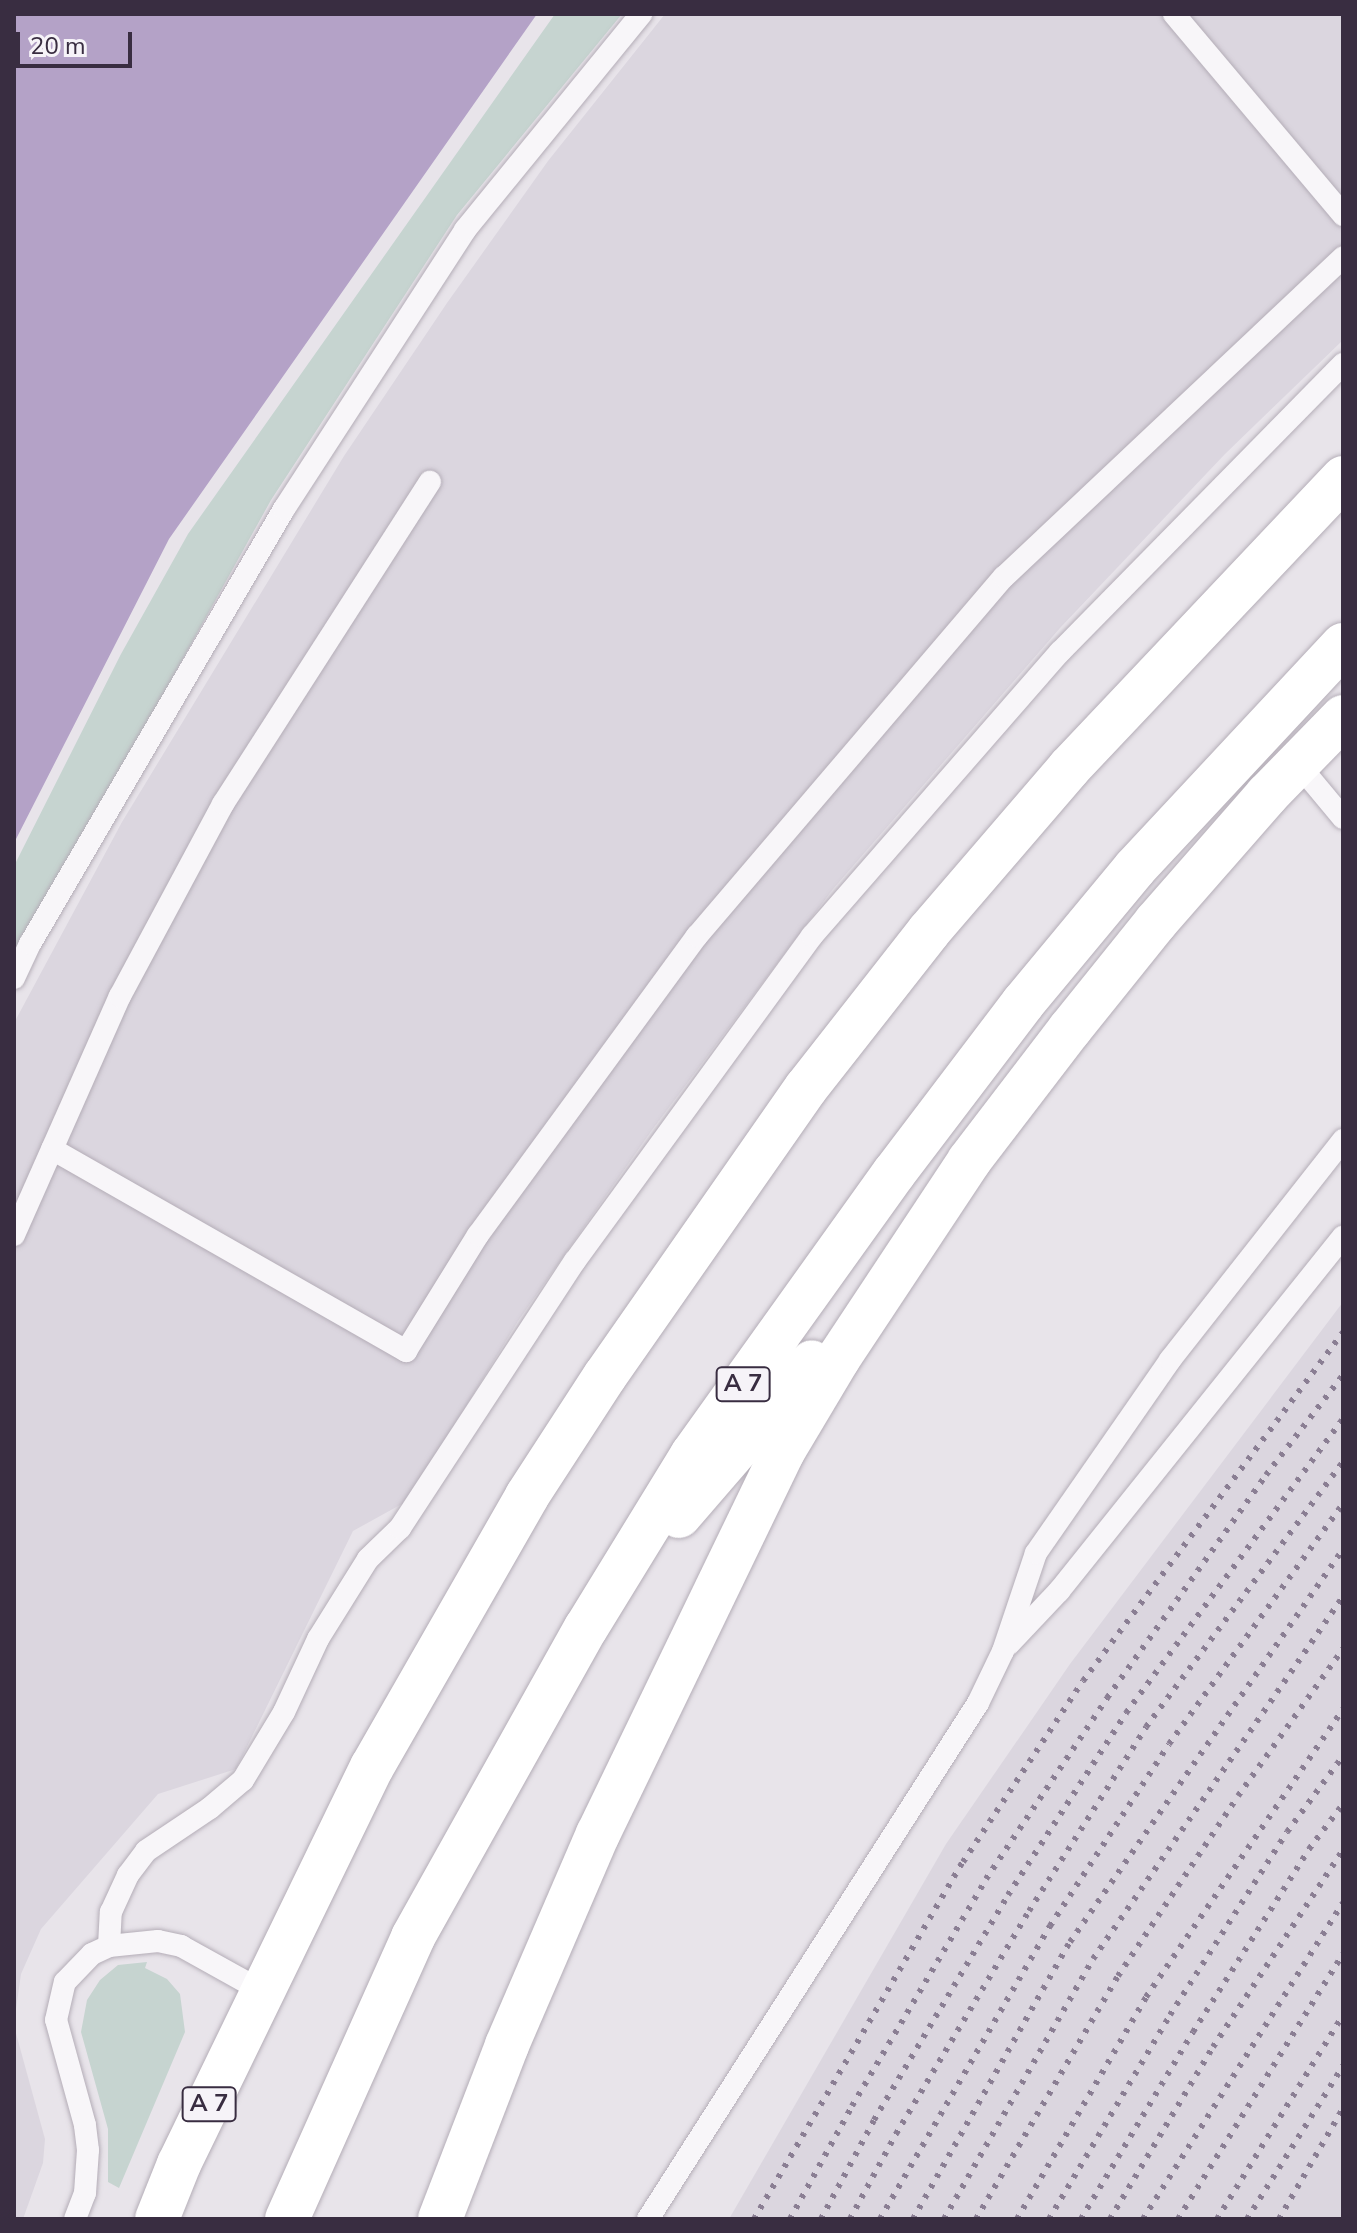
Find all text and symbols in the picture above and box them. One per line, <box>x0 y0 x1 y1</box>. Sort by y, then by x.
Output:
scale bar <box>20 16 136 66</box>
text: 20 m <box>30 30 86 62</box>
road number: A 7 <box>715 1364 771 1404</box>
road number: A 7 <box>181 2084 237 2124</box>

